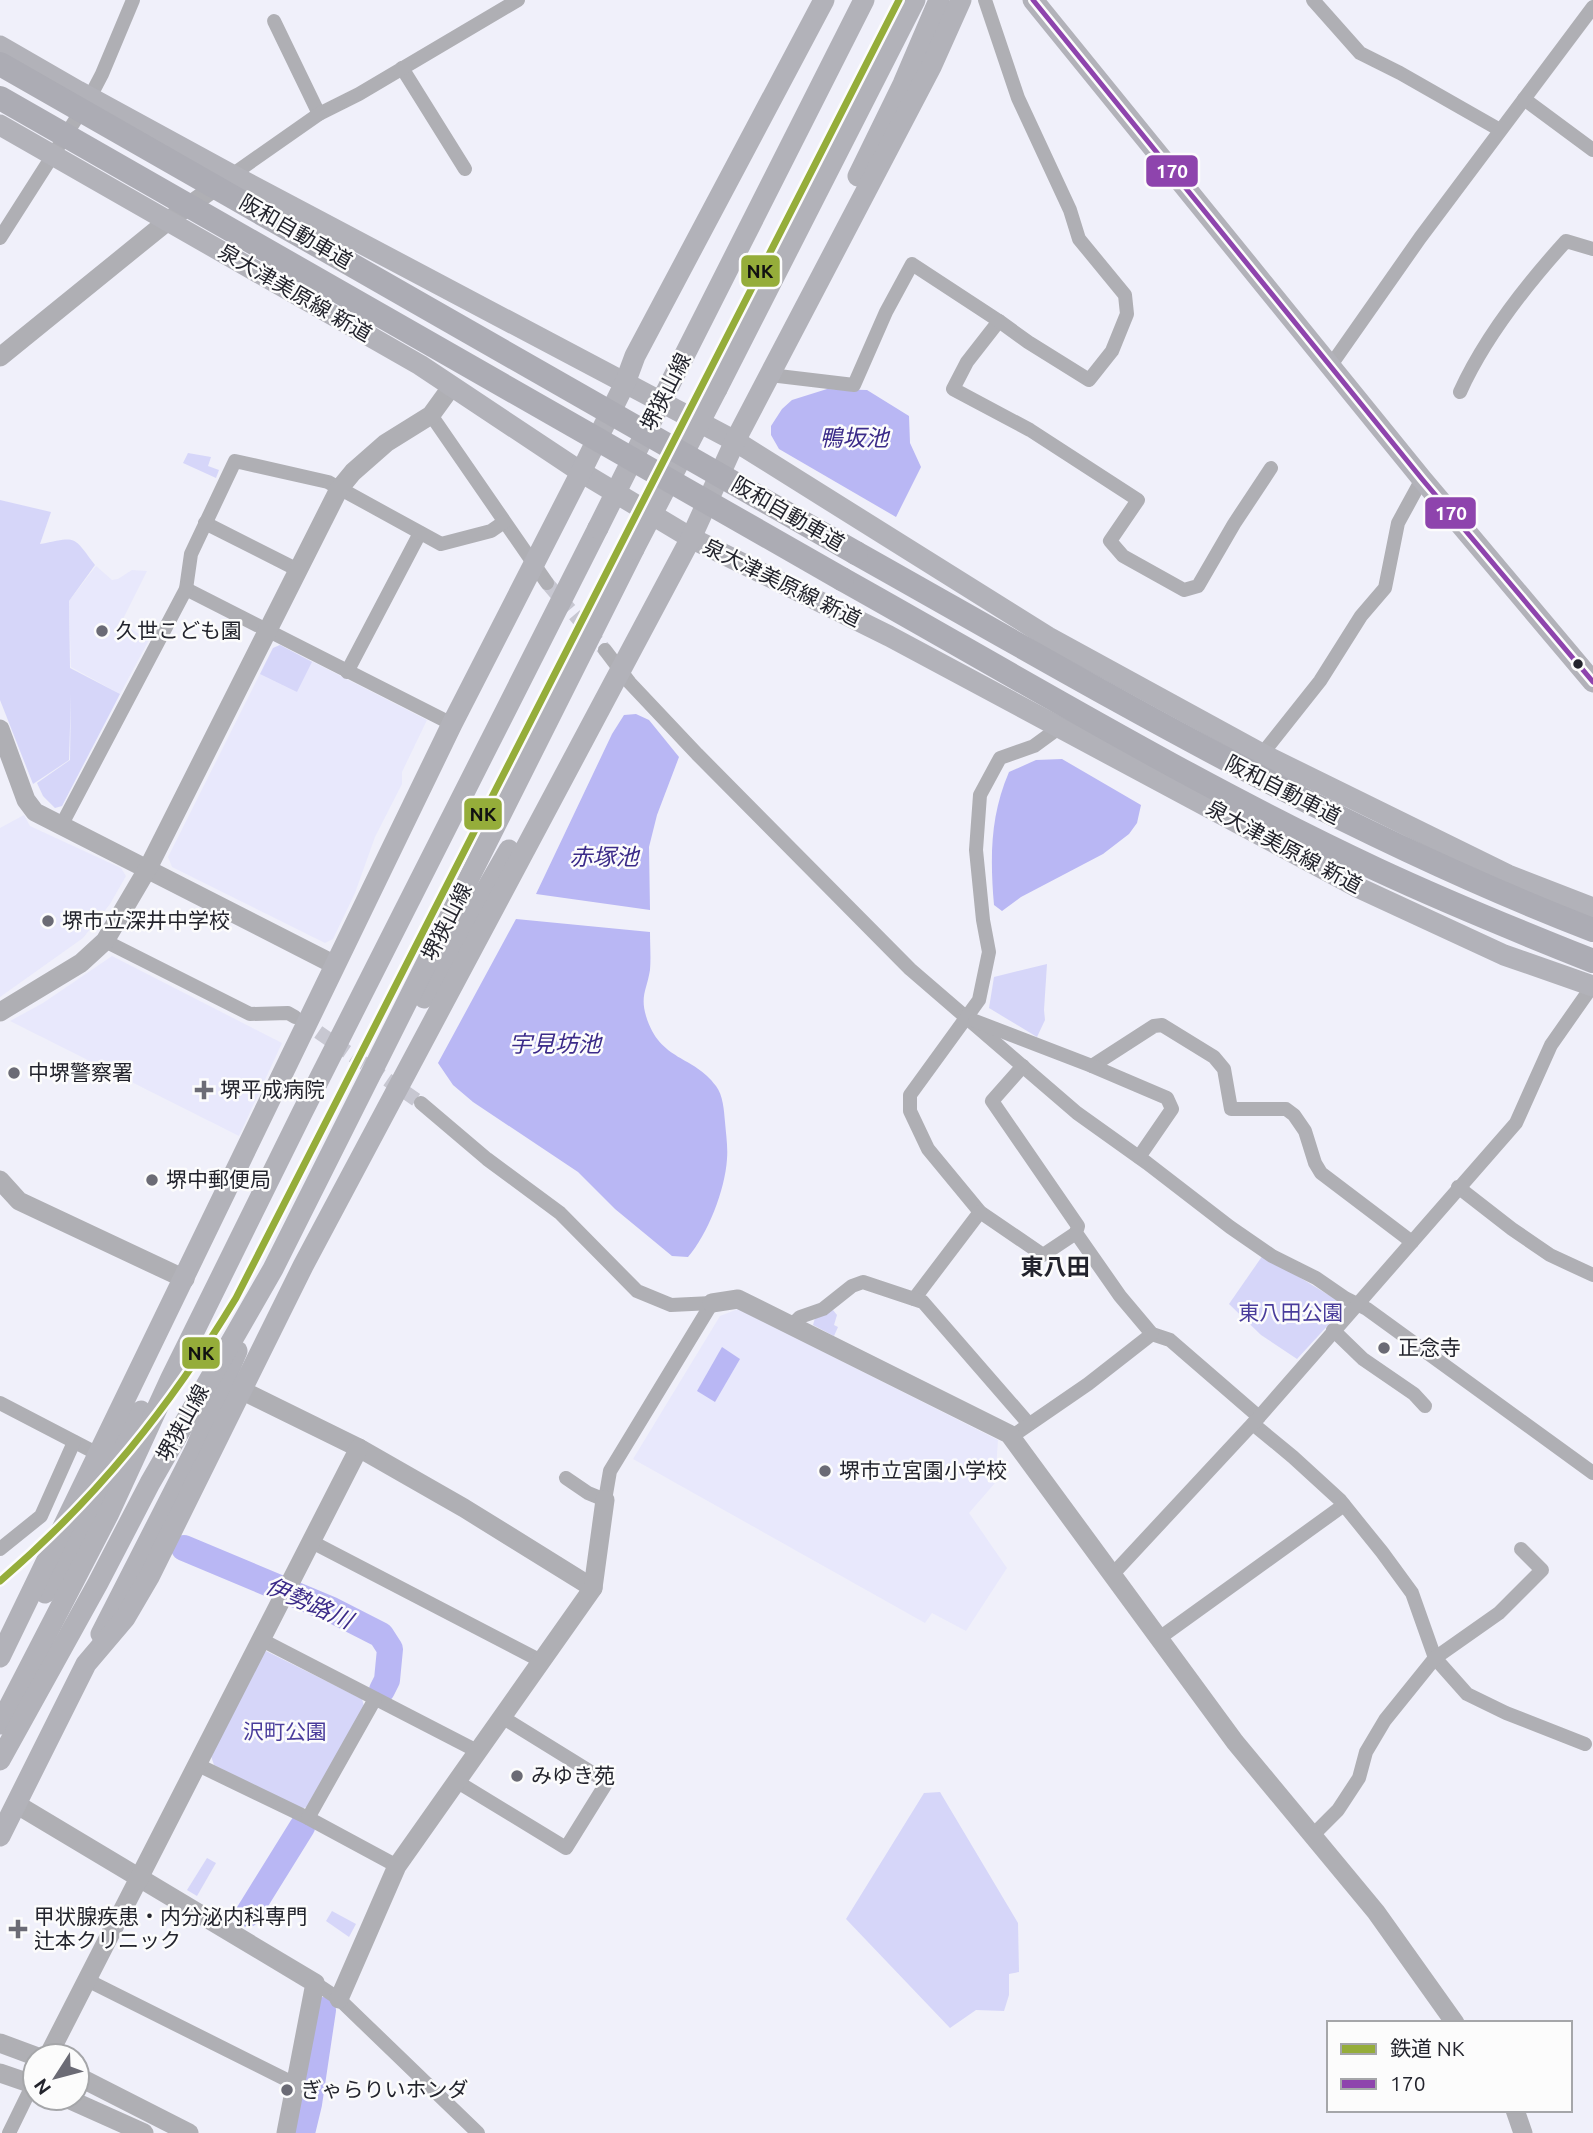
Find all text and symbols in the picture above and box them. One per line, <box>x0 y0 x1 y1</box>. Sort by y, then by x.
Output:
line badge: 170 <box>1145 154 1199 188</box>
text: 170 <box>1156 160 1188 182</box>
street label: 阪和自動車道 <box>236 189 357 273</box>
street label: 泉大津美原線 新道 <box>215 239 376 346</box>
line badge: NK <box>740 254 781 288</box>
text: NK <box>747 260 774 282</box>
street label: 堺狭山線 <box>635 349 695 434</box>
water label: 鴨坂池 <box>820 425 891 450</box>
street label: 阪和自動車道 <box>728 471 849 555</box>
line badge: 170 <box>1424 496 1477 530</box>
text: 170 <box>1435 502 1467 524</box>
street label: 泉大津美原線 新道 <box>700 533 865 631</box>
place label: 久世こども園 <box>116 618 242 642</box>
marker: 久世こども園 <box>94 623 110 639</box>
unlabelled marker <box>1571 657 1585 671</box>
street label: 阪和自動車道 <box>1222 750 1345 828</box>
street label: 泉大津美原線 新道 <box>1203 795 1366 897</box>
line badge: NK <box>463 797 503 831</box>
text: NK <box>470 803 497 825</box>
water label: 赤塚池 <box>570 844 641 869</box>
street label: 堺狭山線 <box>416 879 476 964</box>
place label: 堺市立深井中学校 <box>62 908 230 932</box>
marker: 堺市立深井中学校 <box>40 913 56 929</box>
water label: 宇見坊池 <box>509 1031 603 1056</box>
place label: 中堺警察署 <box>28 1060 133 1084</box>
marker: 中堺警察署 <box>6 1065 22 1081</box>
place label: 堺平成病院 <box>220 1077 325 1101</box>
marker: 堺平成病院 <box>194 1080 214 1100</box>
place label: 堺中郵便局 <box>166 1167 271 1191</box>
marker: 堺中郵便局 <box>144 1172 160 1188</box>
district label: 東八田 <box>1021 1254 1090 1279</box>
park label: 東八田公園 <box>1239 1300 1344 1324</box>
place label: 正念寺 <box>1398 1335 1461 1359</box>
line badge: NK <box>181 1336 221 1370</box>
marker: 正念寺 <box>1376 1340 1392 1356</box>
text: NK <box>188 1342 215 1364</box>
street label: 堺狭山線 <box>151 1380 213 1465</box>
place label: 堺市立宮園小学校 <box>839 1458 1007 1482</box>
marker: 堺市立宮園小学校 <box>817 1463 833 1479</box>
water label: 伊勢路川 <box>262 1572 359 1634</box>
park label: 沢町公園 <box>243 1719 327 1743</box>
place label: みゆき苑 <box>531 1763 615 1787</box>
marker: みゆき苑 <box>509 1768 525 1784</box>
place label: 甲状腺疾患・内分泌内科専門 辻本クリニック <box>34 1904 307 1952</box>
marker: 甲状腺疾患・内分泌内科専門 辻本クリニック <box>8 1919 28 1939</box>
legend <box>1327 2021 1572 2112</box>
text: 鉄道 NK <box>1390 2036 1465 2060</box>
north arrow <box>21 2042 91 2112</box>
text: 170 <box>1390 2071 1426 2095</box>
text: N <box>29 2075 55 2099</box>
place label: ぎゃらりいホンダ <box>301 2077 469 2101</box>
marker: ぎゃらりいホンダ <box>279 2082 295 2098</box>

